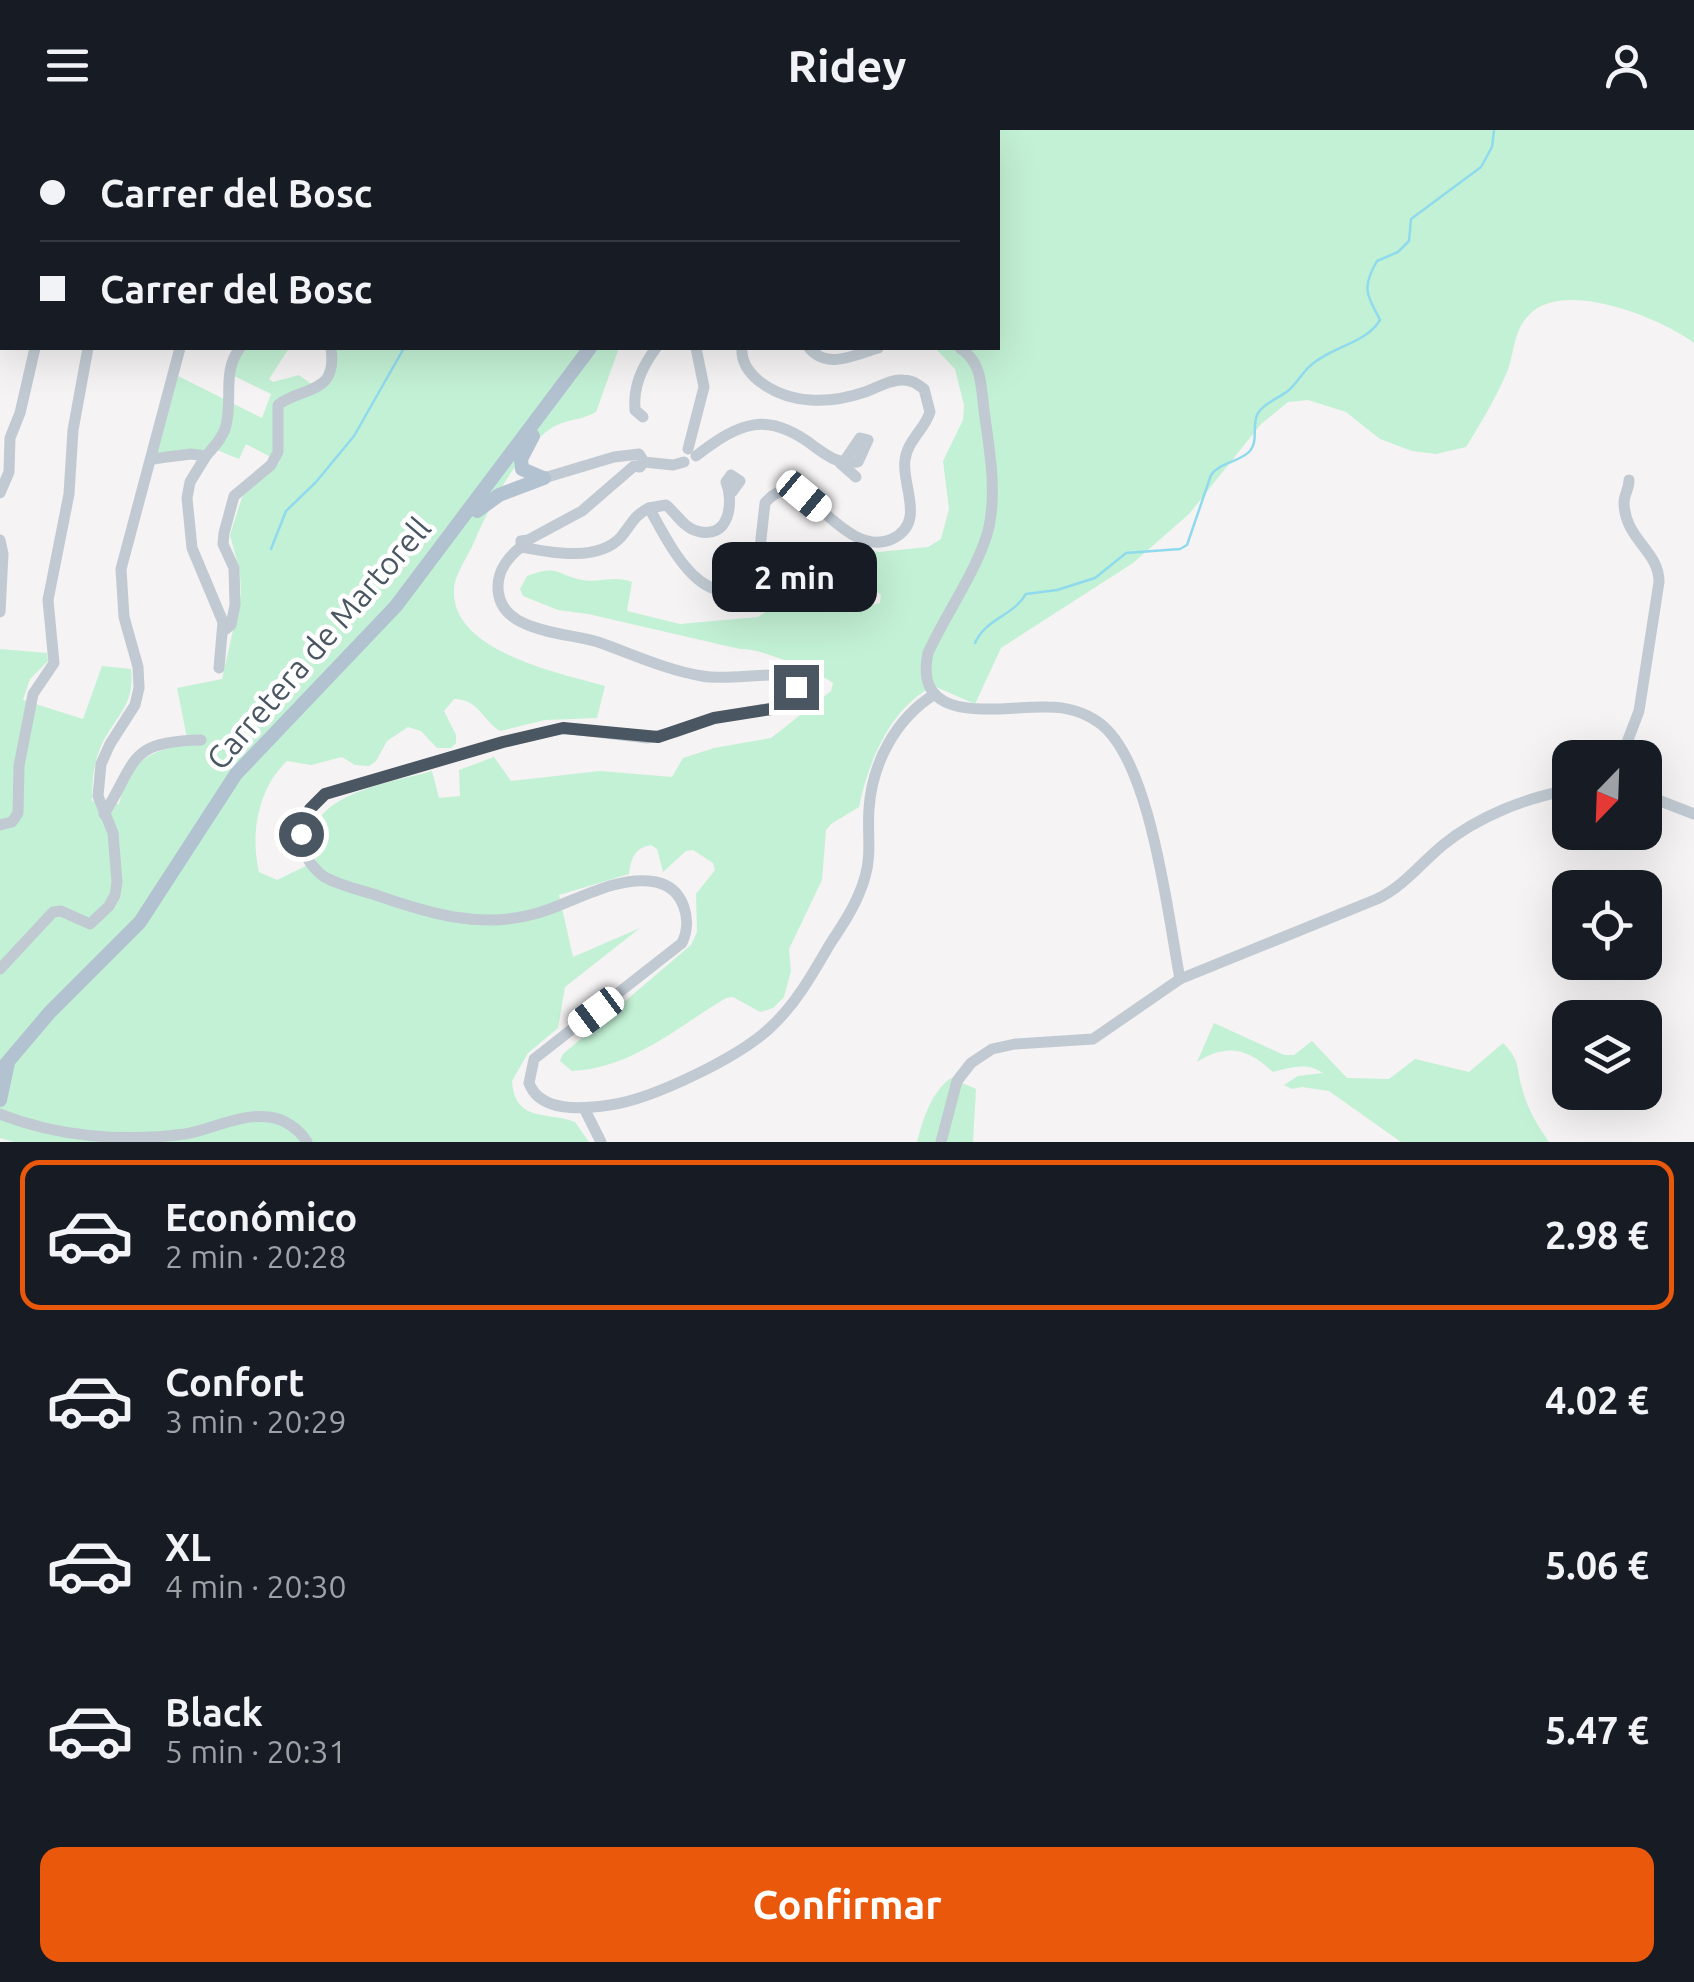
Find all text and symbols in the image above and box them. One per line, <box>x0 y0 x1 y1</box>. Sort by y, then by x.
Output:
icon: menu <box>40 38 95 93</box>
icon: person <box>1599 38 1654 93</box>
text: Ridey <box>788 40 906 91</box>
text: Carrer del Bosc <box>100 172 373 214</box>
text: Carrer del Bosc <box>100 268 373 310</box>
car <box>771 465 837 527</box>
street label: Carretera de Martorell <box>199 510 437 776</box>
callout: 2 min <box>714 542 878 612</box>
text: 2 min <box>754 559 835 595</box>
route end <box>774 665 819 710</box>
north arrow <box>1552 740 1662 850</box>
map controls <box>1552 740 1662 1110</box>
route start <box>279 812 324 857</box>
button: locate <box>1552 870 1662 980</box>
car <box>563 982 629 1042</box>
button: layers <box>1552 1000 1662 1110</box>
icon: car <box>45 1190 135 1280</box>
text: Económico <box>165 1196 357 1238</box>
text: 2.98 € <box>1545 1214 1649 1256</box>
text: 2 min · 20:28 <box>165 1238 347 1274</box>
icon: car <box>45 1355 135 1445</box>
text: Confort <box>165 1361 304 1403</box>
text: 4.02 € <box>1545 1379 1649 1421</box>
text: 3 min · 20:29 <box>165 1403 347 1439</box>
icon: car <box>45 1520 135 1610</box>
text: XL <box>165 1526 211 1568</box>
text: 5.06 € <box>1545 1544 1649 1586</box>
text: 4 min · 20:30 <box>165 1568 347 1604</box>
icon: car <box>45 1685 135 1775</box>
text: Black <box>165 1691 263 1733</box>
text: 5.47 € <box>1545 1709 1649 1751</box>
text: 5 min · 20:31 <box>165 1733 347 1769</box>
button: Confirmar <box>40 1847 1654 1962</box>

